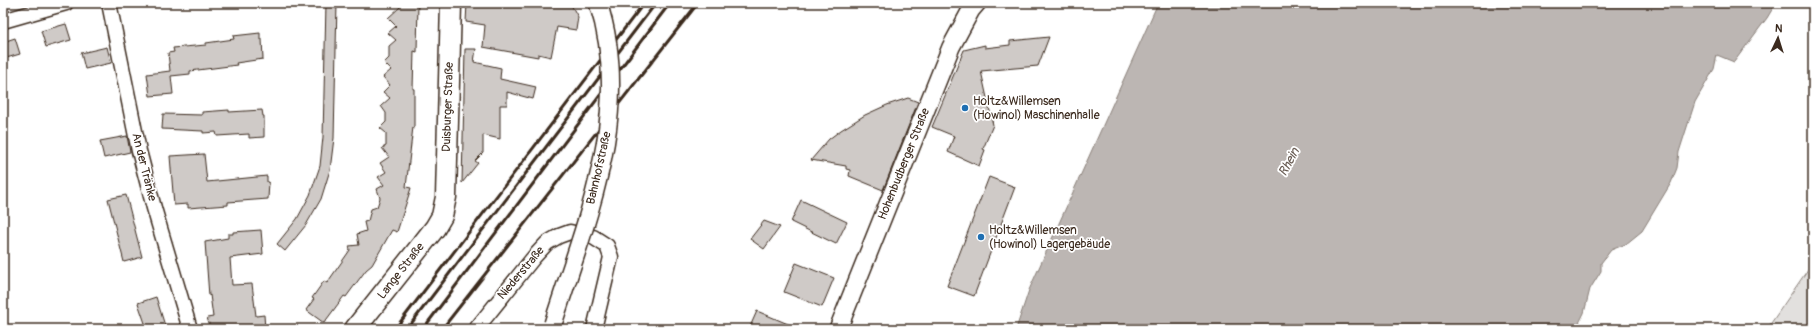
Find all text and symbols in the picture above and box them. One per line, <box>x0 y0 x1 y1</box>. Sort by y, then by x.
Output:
north arrow <box>1758 18 1798 58</box>
text: N <box>1774 22 1783 35</box>
street label: Duisburger Straße <box>439 62 457 152</box>
place label: Holtz&Willemsen (Howinol) Maschinenhalle <box>973 94 1100 123</box>
marker: Holtz&Willemsen (Howinol) Maschinenhalle <box>960 103 970 113</box>
street label: Hohenbudberger Straße <box>875 106 933 222</box>
street label: Bahnhofstraße <box>583 130 615 206</box>
street label: An der Tränke <box>128 131 160 203</box>
water label: Rhein <box>1275 145 1303 179</box>
place label: Holtz&Willemsen (Howinol) Lagergebäude <box>989 223 1110 252</box>
marker: Holtz&Willemsen (Howinol) Lagergebäude <box>976 232 986 242</box>
street label: Lange Straße <box>374 240 428 302</box>
street label: Niederstraße <box>494 243 548 303</box>

